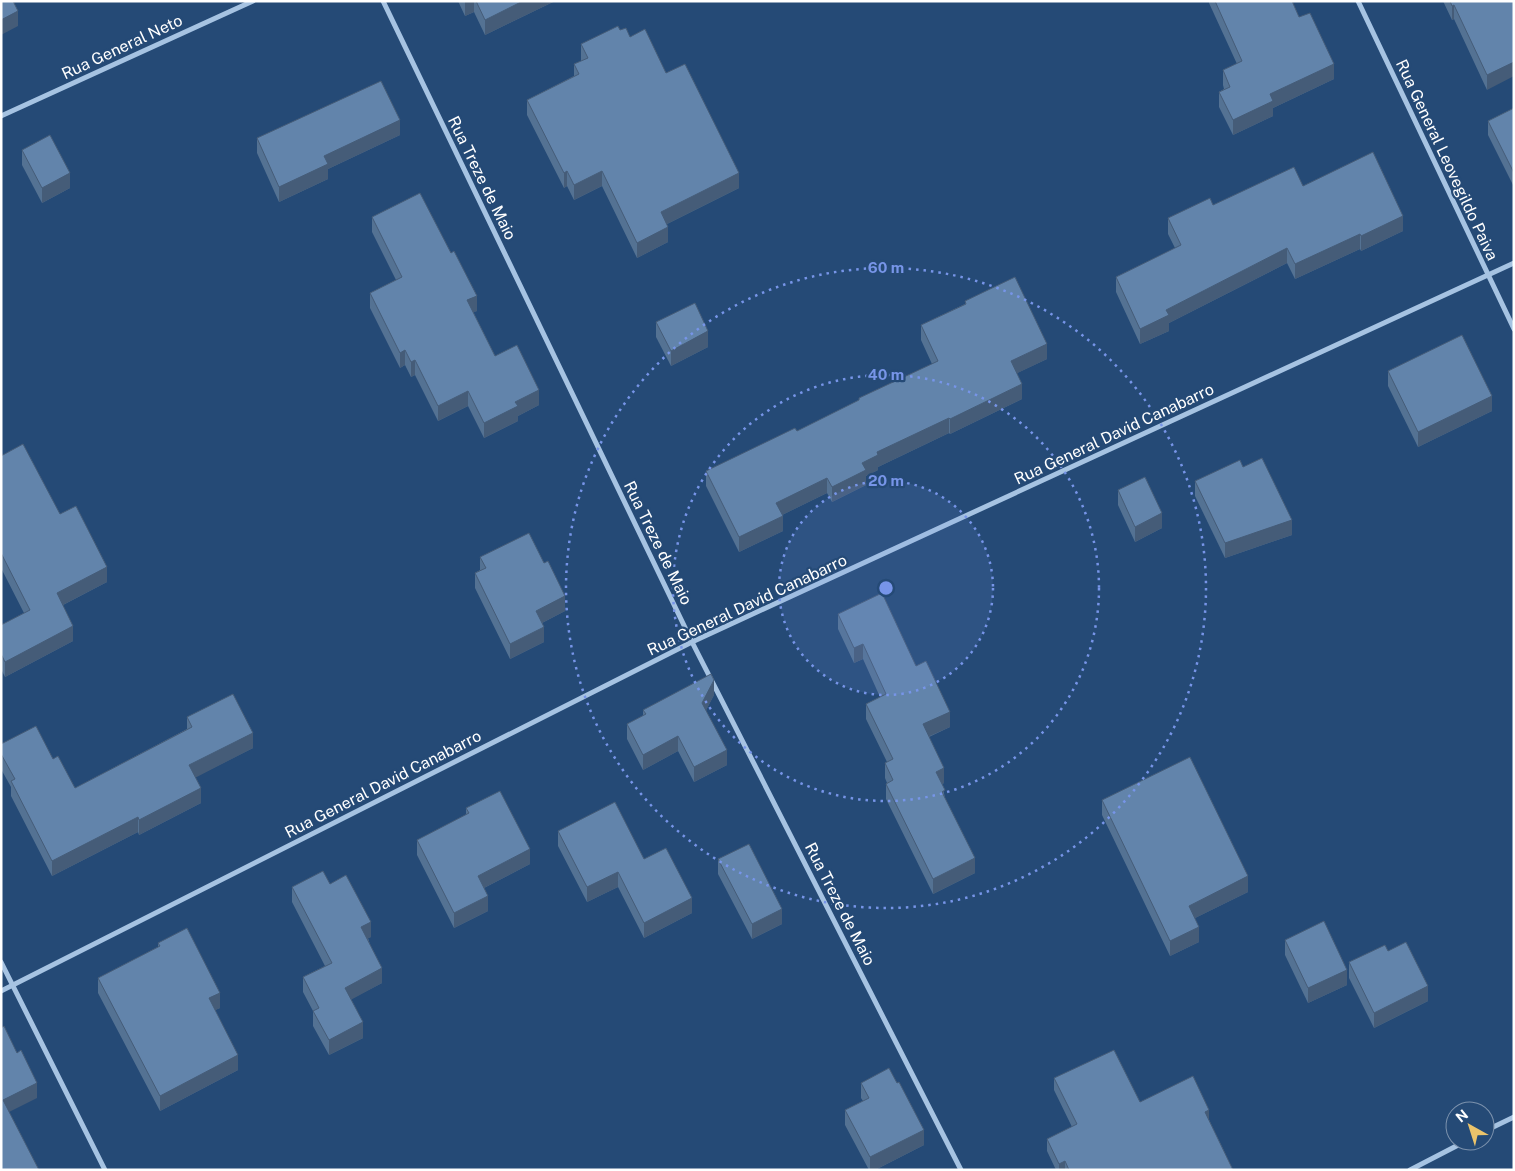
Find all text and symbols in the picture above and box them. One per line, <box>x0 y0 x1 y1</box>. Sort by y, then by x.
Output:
street label: Rua General Neto <box>59 11 185 83</box>
street label: Rua General Leovegildo Paiva <box>1392 56 1502 264</box>
street label: Rua Treze de Maio <box>444 113 520 243</box>
text: 60 m <box>868 259 904 276</box>
text: 40 m <box>868 366 904 383</box>
street label: Rua General David Canabarro <box>1011 379 1217 489</box>
text: 20 m <box>868 472 904 489</box>
street label: Rua Treze de Maio <box>620 478 696 608</box>
street label: Rua General David Canabarro <box>644 550 850 660</box>
centre of rings <box>877 579 895 597</box>
street label: Rua General David Canabarro <box>282 726 484 842</box>
street label: Rua Treze de Maio <box>801 839 879 969</box>
north arrow <box>1445 1101 1495 1151</box>
text: N <box>1453 1106 1471 1126</box>

